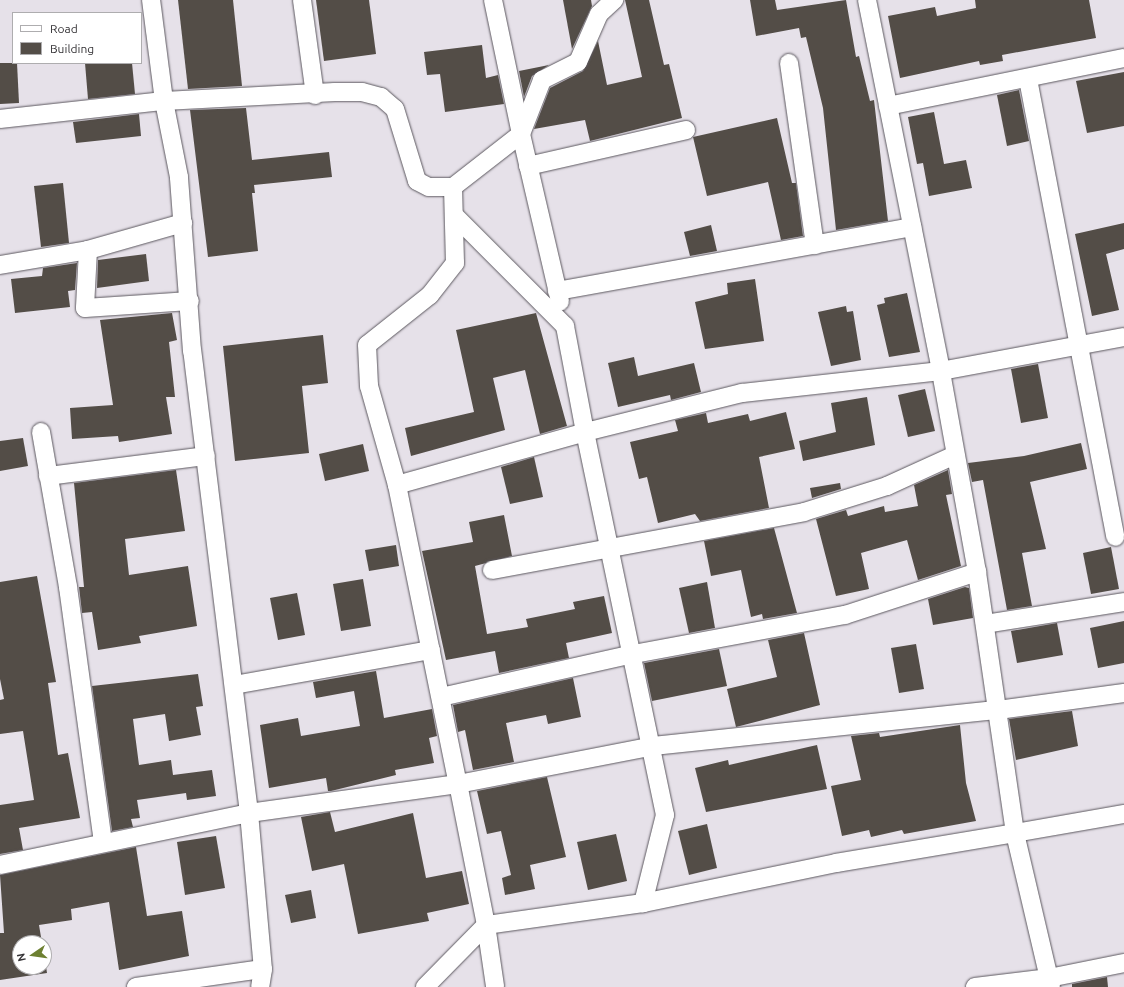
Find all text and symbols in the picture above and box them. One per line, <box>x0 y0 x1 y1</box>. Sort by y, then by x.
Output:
legend <box>12 12 142 64</box>
text: Road <box>50 22 78 35</box>
text: Building <box>50 42 94 55</box>
north arrow <box>12 935 52 975</box>
text: N <box>15 952 28 963</box>

